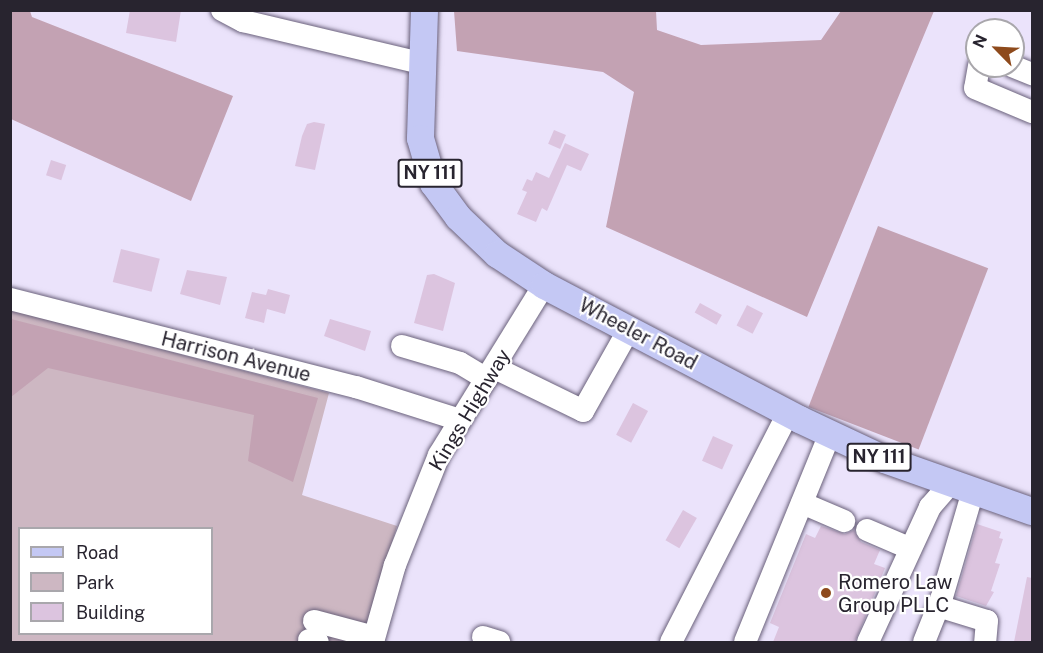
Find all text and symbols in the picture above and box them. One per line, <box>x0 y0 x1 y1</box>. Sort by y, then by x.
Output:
north arrow <box>965 18 1025 78</box>
text: N <box>969 32 991 51</box>
road number: NY 111 <box>397 158 463 188</box>
street label: Wheeler Road <box>575 293 701 375</box>
street label: Harrison Avenue <box>159 327 313 387</box>
street label: Kings Highway <box>424 345 516 475</box>
road number: NY 111 <box>846 442 912 472</box>
legend <box>18 527 213 635</box>
text: Road <box>76 542 119 563</box>
place label: Romero Law Group PLLC <box>838 570 953 617</box>
text: Park <box>76 572 114 593</box>
marker: Romero Law Group PLLC <box>819 586 833 600</box>
text: Building <box>76 602 145 623</box>

